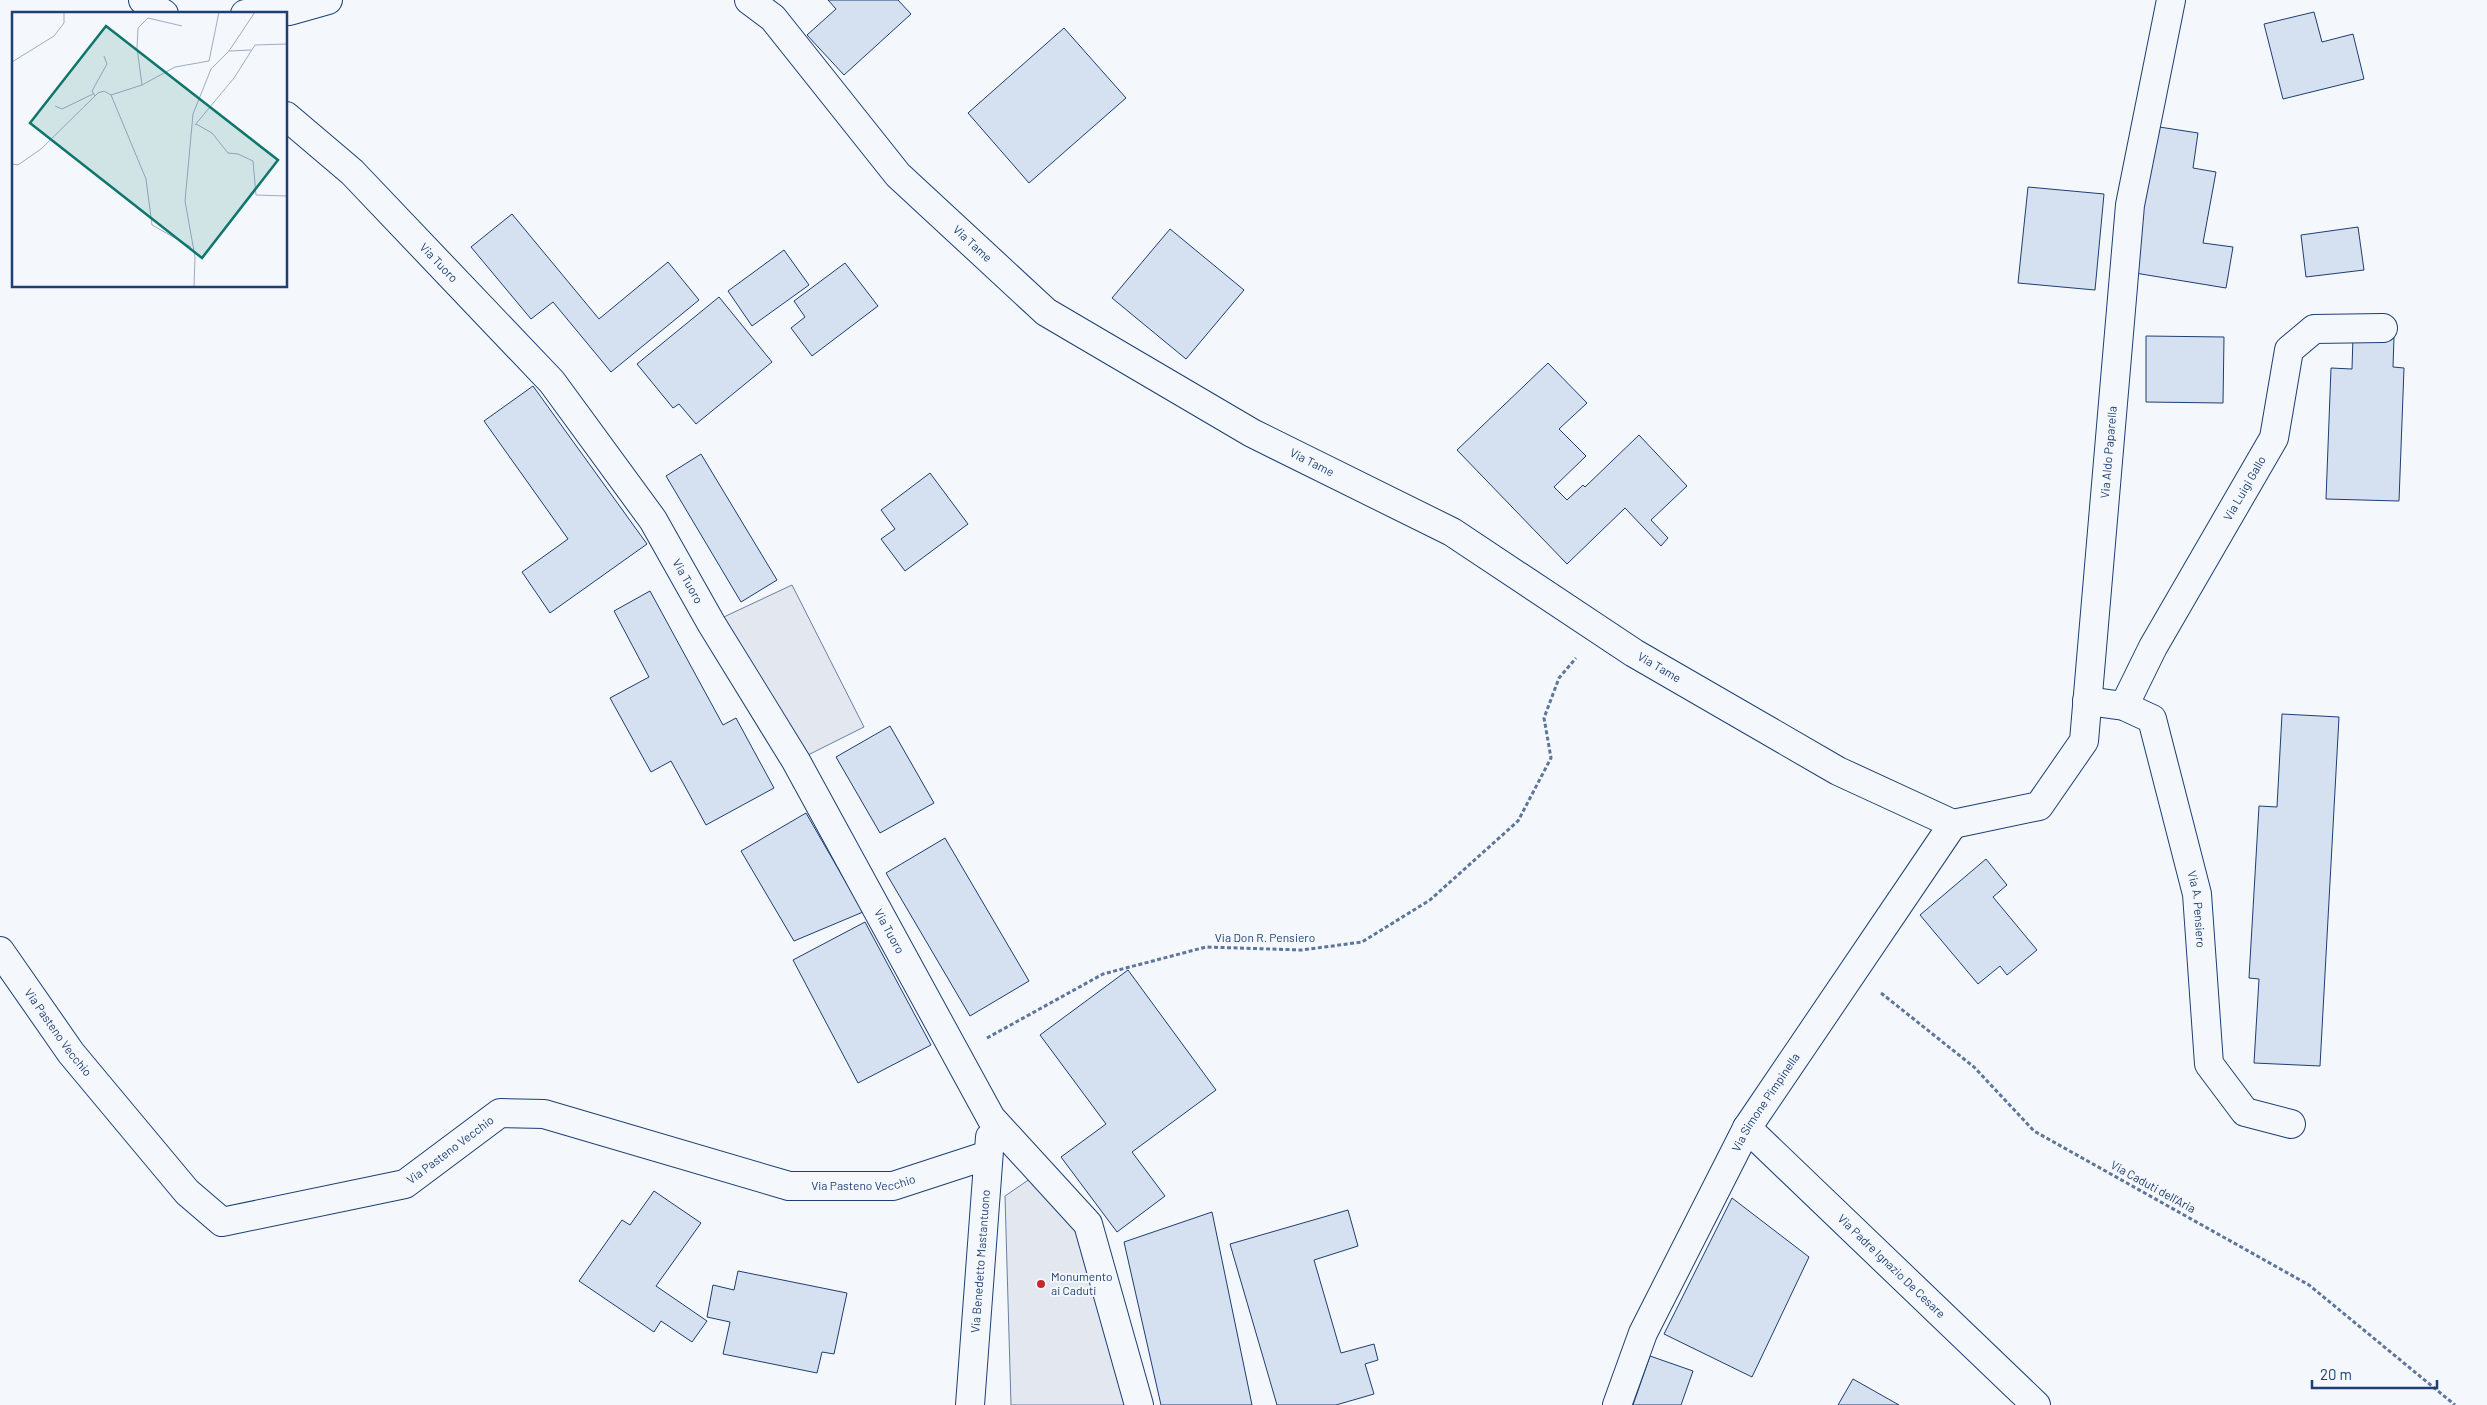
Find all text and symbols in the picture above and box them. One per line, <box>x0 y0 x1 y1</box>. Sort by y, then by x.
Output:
inset map <box>12 12 288 288</box>
street label: Via Tame <box>951 222 995 264</box>
street label: Via Tuoro <box>417 240 461 285</box>
street label: Via Aldo Paparella <box>2097 405 2119 499</box>
street label: Via Tame <box>1288 445 1337 479</box>
street label: Via Luigi Gallo <box>2220 453 2268 523</box>
street label: Via Tuoro <box>670 556 707 606</box>
street label: Via Tame <box>1635 649 1684 685</box>
street label: Via A. Pensiero <box>2185 869 2209 948</box>
street label: Via Tuoro <box>872 906 908 956</box>
street label: Via Don R. Pensiero <box>1215 930 1315 944</box>
street label: Via Pasteno Vecchio <box>22 985 95 1079</box>
street label: Via Simone Pimpinella <box>1728 1050 1802 1154</box>
street label: Via Pasteno Vecchio <box>404 1112 496 1186</box>
street label: Via Caduti dell'Aria <box>2109 1157 2198 1215</box>
street label: Via Pasteno Vecchio <box>811 1171 917 1192</box>
street label: Via Benedetto Mastantuono <box>967 1189 992 1333</box>
street label: Via Padre Ignazio De Cesare <box>1835 1211 1949 1320</box>
place label: Monumento ai Caduti <box>1051 1269 1112 1297</box>
marker: Monumento ai Caduti <box>1035 1278 1047 1290</box>
scale bar <box>2312 1358 2437 1390</box>
text: 20 m <box>2320 1365 2352 1383</box>

